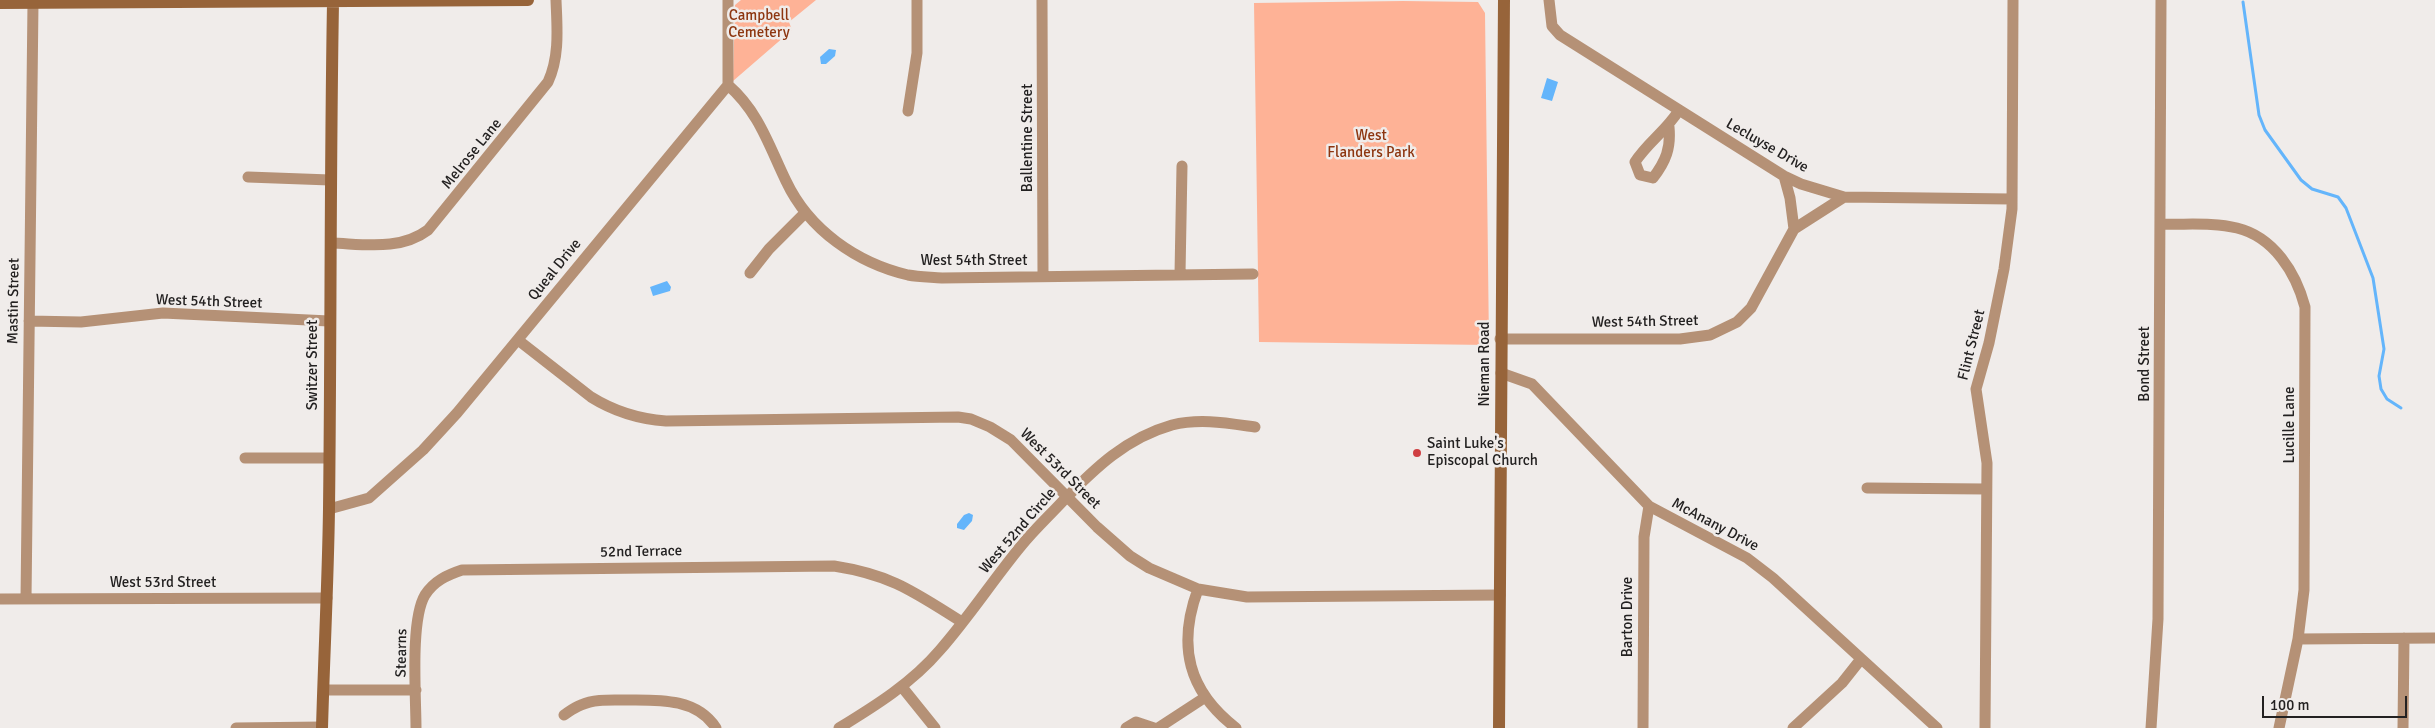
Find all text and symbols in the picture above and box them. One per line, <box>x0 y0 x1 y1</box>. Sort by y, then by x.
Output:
park label: Campbell Cemetery <box>728 7 790 42</box>
street label: Ballentine Street <box>1019 84 1037 192</box>
street label: Melrose Lane <box>438 115 506 193</box>
street label: Lecluyse Drive <box>1722 115 1812 177</box>
park label: West Flanders Park <box>1327 127 1415 162</box>
street label: Queal Drive <box>525 235 585 305</box>
street label: West 54th Street <box>921 252 1027 270</box>
street label: Mastin Street <box>4 258 24 344</box>
street label: West 54th Street <box>155 291 263 313</box>
street label: Flint Street <box>1955 308 1989 382</box>
street label: West 54th Street <box>1591 312 1699 332</box>
street label: Switzer Street <box>304 320 322 410</box>
street label: Nieman Road <box>1476 322 1494 406</box>
street label: Bond Street <box>2136 326 2154 402</box>
street label: Lucille Lane <box>2281 386 2299 464</box>
street label: West 53rd Street <box>1016 425 1104 513</box>
place label: Saint Luke's Episcopal Church <box>1427 435 1538 470</box>
marker: Saint Luke's Episcopal Church <box>1411 447 1423 459</box>
street label: West 52nd Circle <box>976 484 1060 578</box>
street label: McAnany Drive <box>1668 495 1762 555</box>
street label: 52nd Terrace <box>600 542 682 562</box>
street label: West 53rd Street <box>110 574 216 592</box>
street label: Barton Drive <box>1619 577 1637 657</box>
street label: Stearns <box>393 628 411 678</box>
scale bar <box>2265 686 2410 718</box>
text: 100 m <box>2270 696 2310 714</box>

